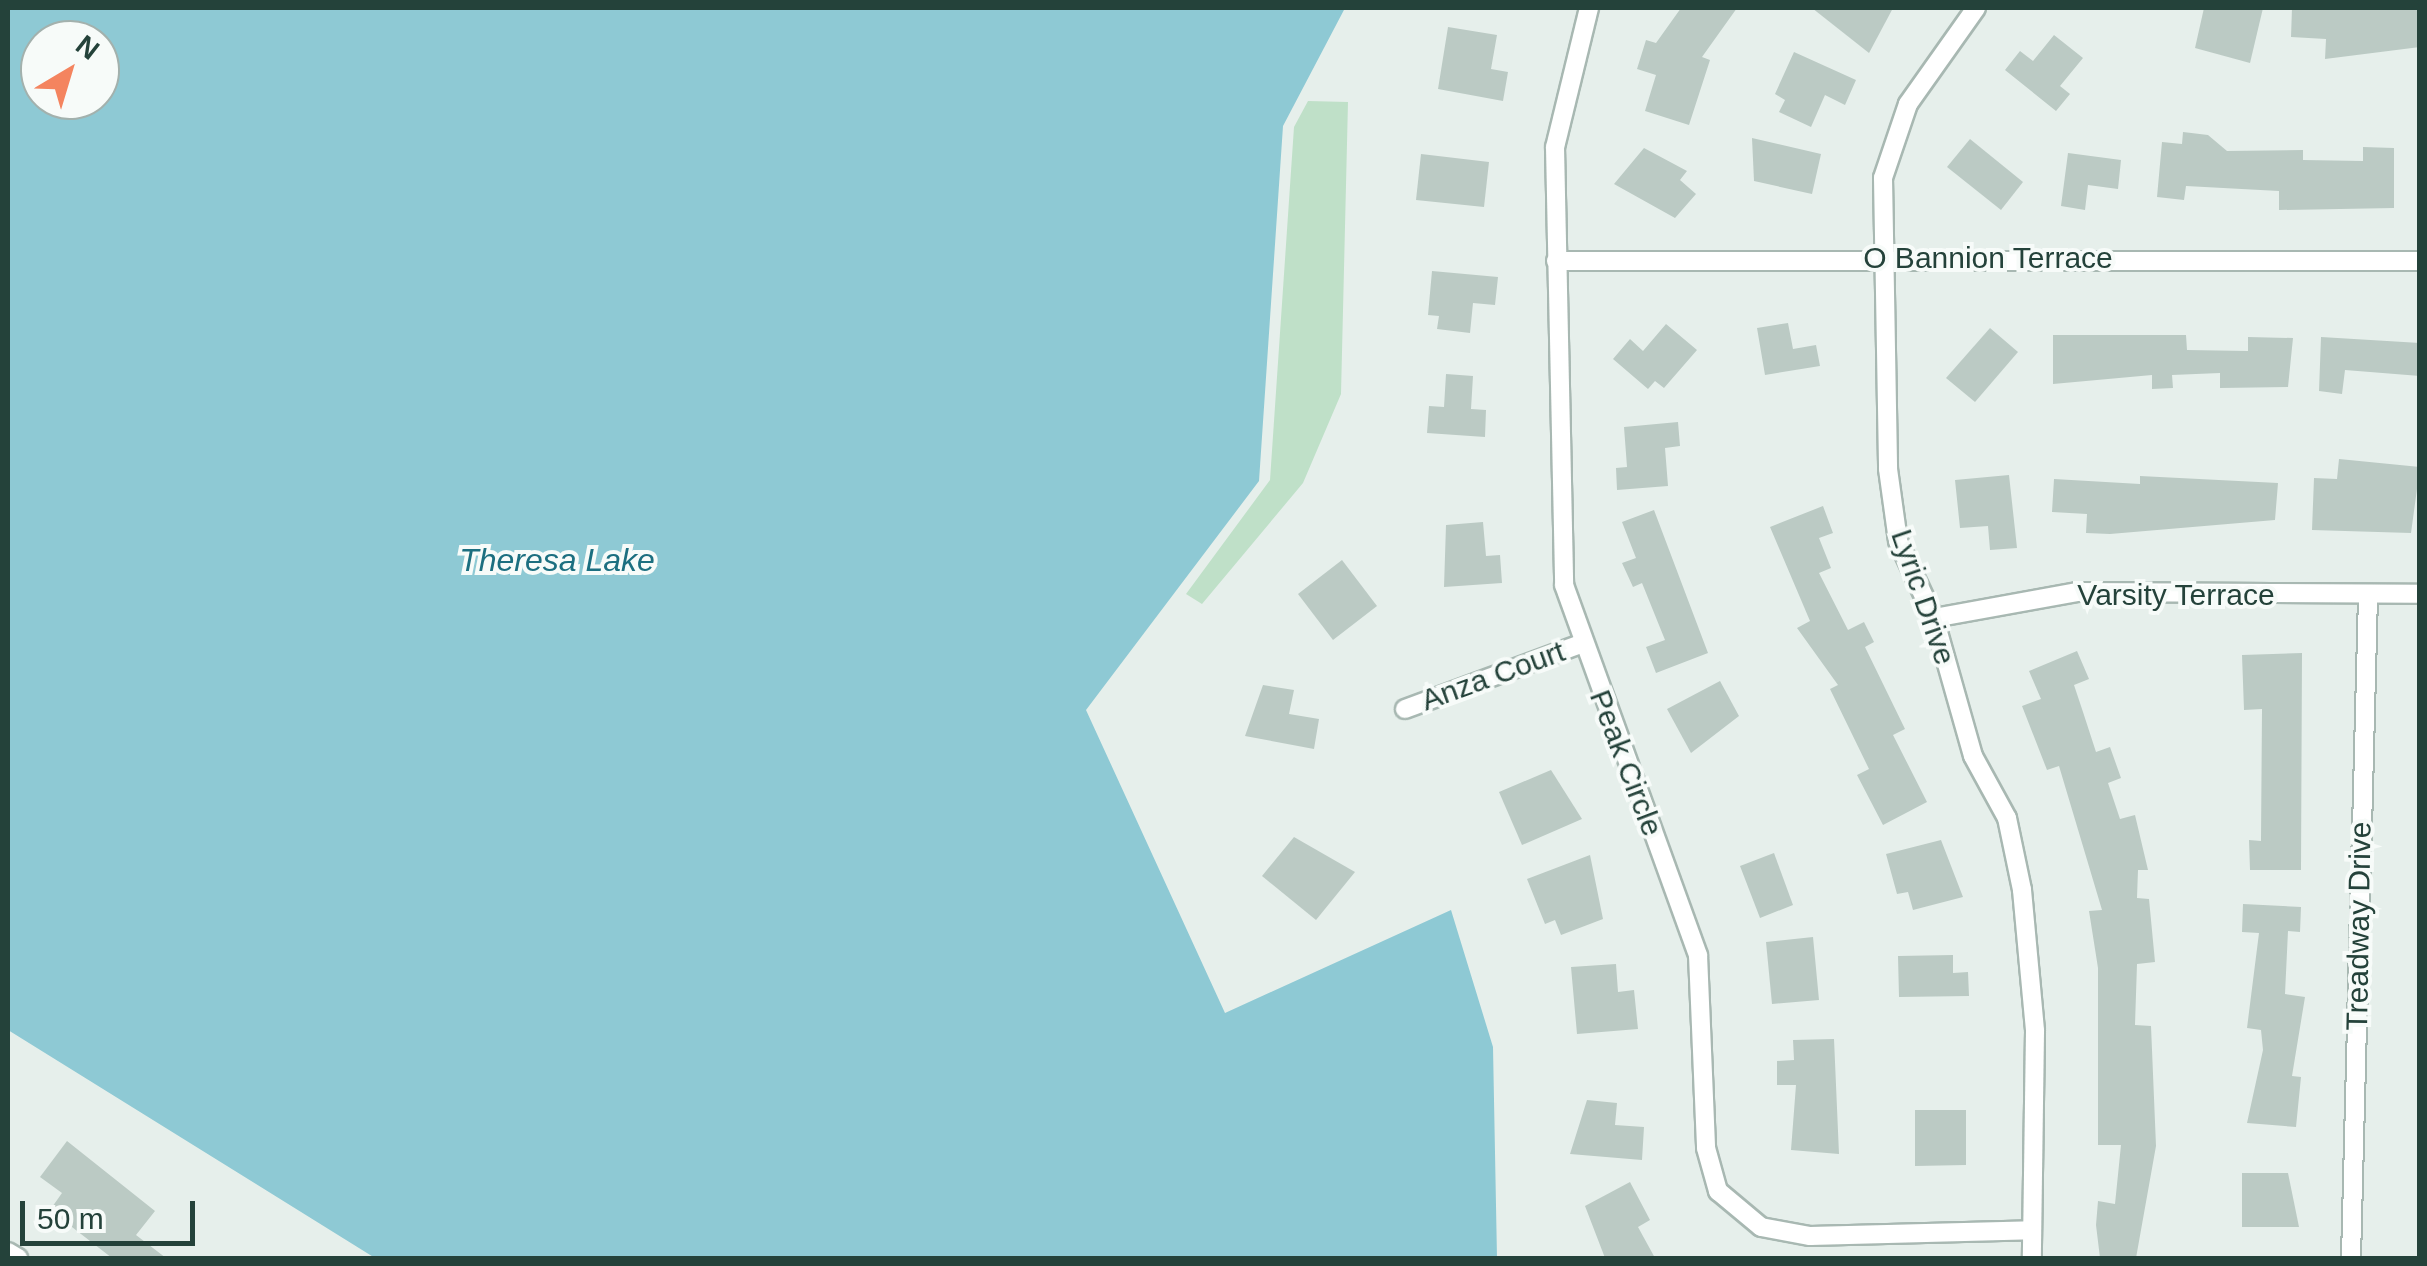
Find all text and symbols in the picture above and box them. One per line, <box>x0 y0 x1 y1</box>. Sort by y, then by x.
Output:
north arrow <box>20 20 120 120</box>
text: N <box>70 29 105 66</box>
street label: O Bannion Terrace <box>1863 240 2113 276</box>
street label: Lyric Drive <box>1883 525 1963 669</box>
water label: Theresa Lake <box>459 541 655 579</box>
street label: Varsity Terrace <box>2077 577 2275 613</box>
street label: Anza Court <box>1416 633 1570 719</box>
street label: Peak Circle <box>1582 685 1670 841</box>
street label: Treadway Drive <box>2339 821 2379 1031</box>
scale bar <box>25 1181 200 1243</box>
text: 50 m <box>37 1202 104 1235</box>

